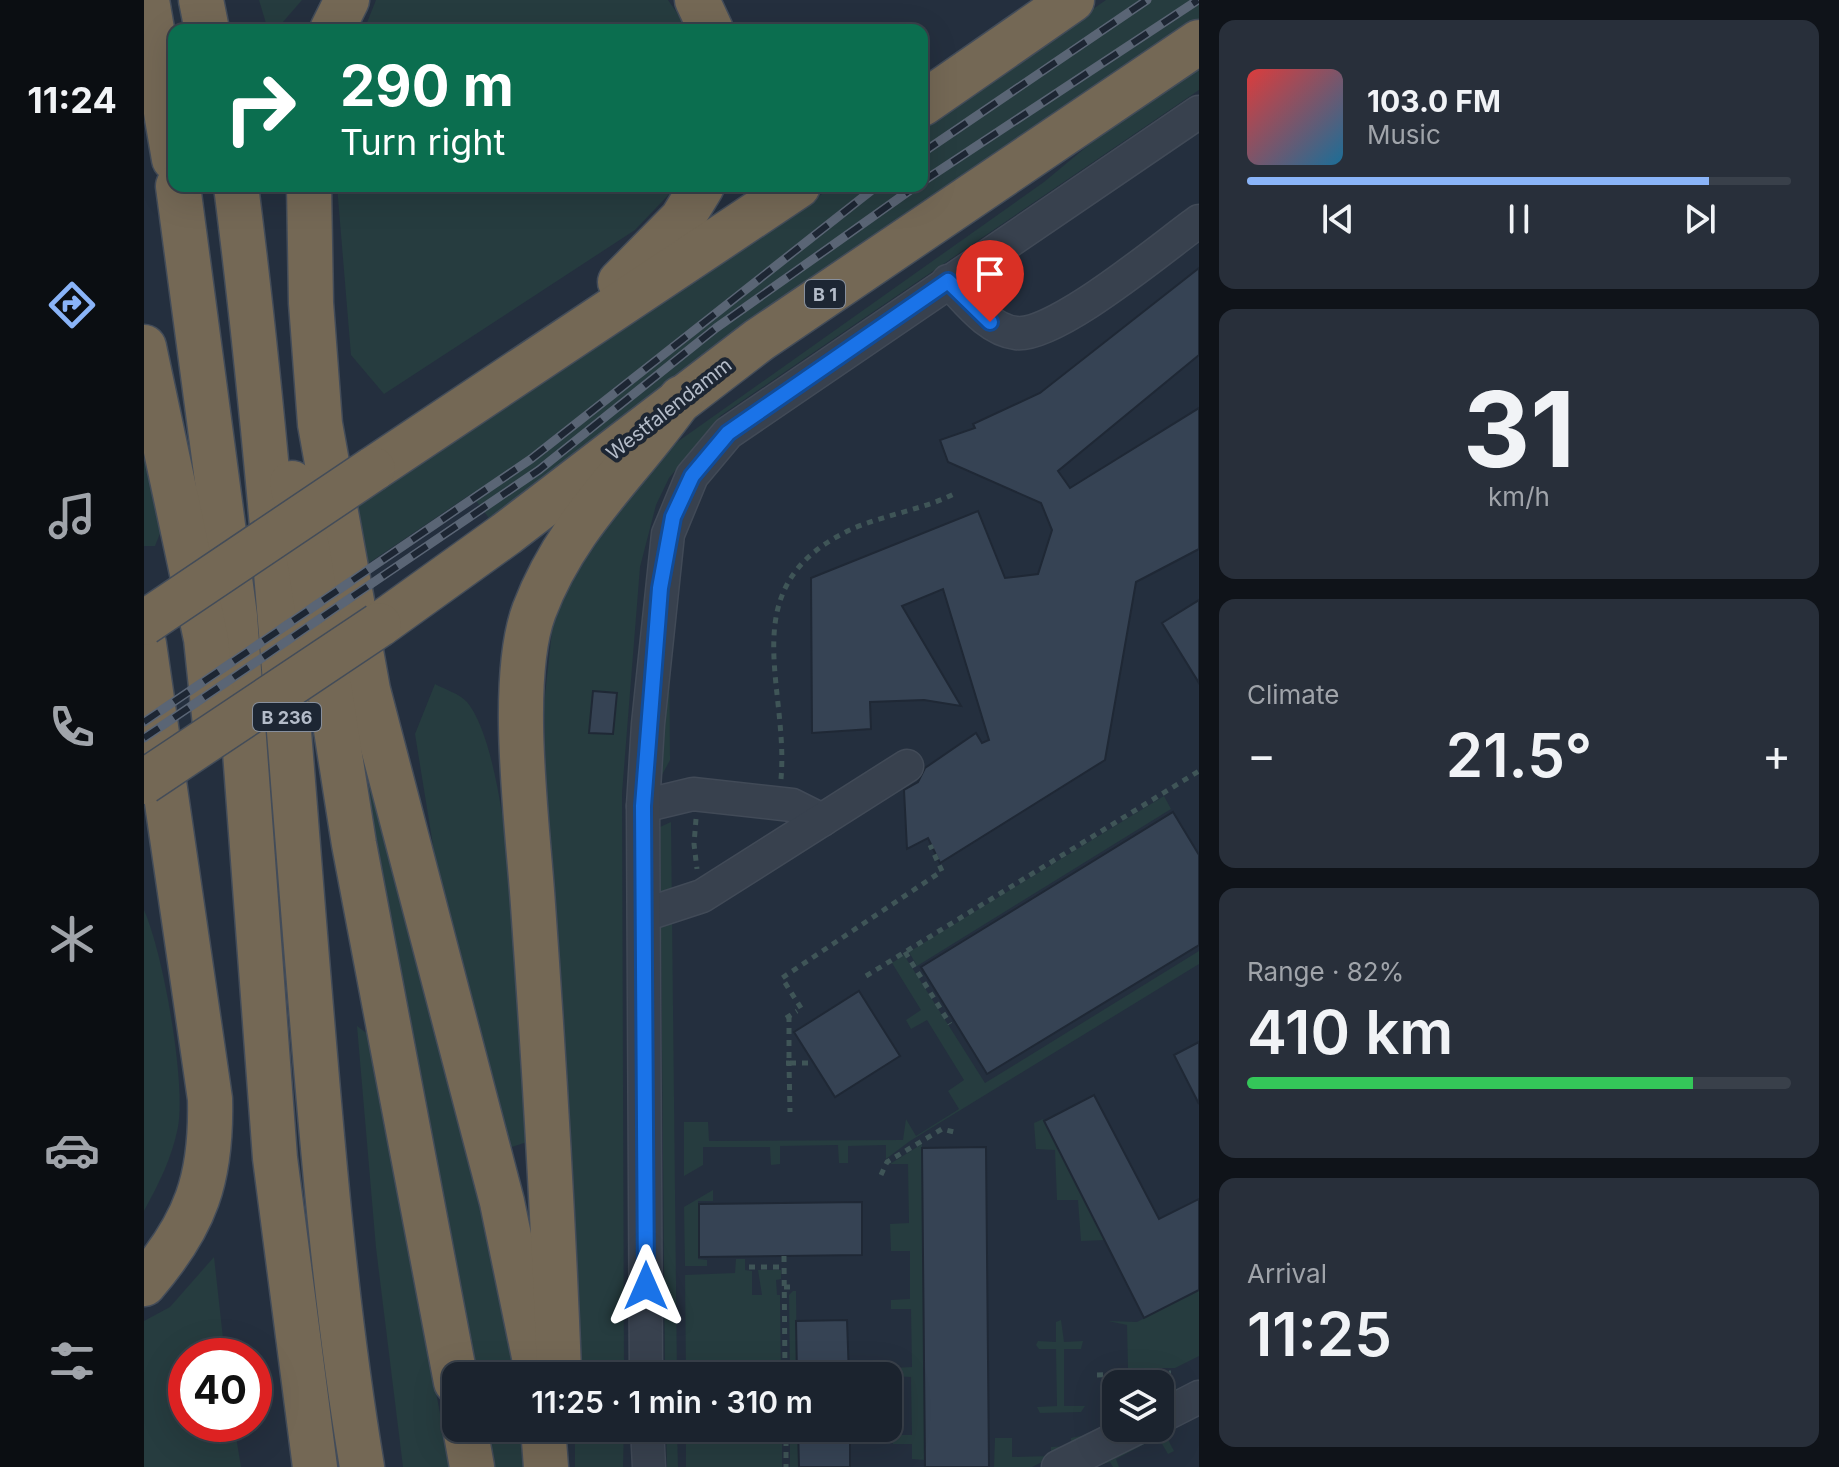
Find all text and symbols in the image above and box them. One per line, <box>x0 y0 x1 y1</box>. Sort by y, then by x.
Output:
text: 290 m <box>340 52 514 120</box>
icon: right <box>208 56 312 160</box>
text: 11:24 <box>27 78 117 122</box>
text: 103.0 FM <box>1367 83 1501 119</box>
text: Music <box>1367 119 1441 150</box>
text: Turn right <box>340 120 505 164</box>
icon: previous <box>1316 197 1360 241</box>
icon: pause <box>1497 197 1541 241</box>
icon: next <box>1678 197 1722 241</box>
pin <box>956 240 1024 322</box>
icon: arrive <box>968 252 1012 296</box>
icon: directions <box>44 277 100 333</box>
road number: B 1 <box>805 280 845 308</box>
street label: Westfalendamm <box>602 353 736 465</box>
text: 31 <box>1463 366 1575 492</box>
text: km/h <box>1488 481 1550 512</box>
icon: music <box>44 488 100 544</box>
text: Climate <box>1247 679 1339 710</box>
icon: phone <box>44 699 100 755</box>
road number: B 236 <box>253 703 321 731</box>
text: 21.5° <box>1446 719 1592 791</box>
text: − <box>1247 728 1276 782</box>
text: + <box>1762 728 1791 782</box>
icon: climate <box>44 911 100 967</box>
text: Range · 82% <box>1247 956 1404 987</box>
text: 410 km <box>1247 996 1453 1068</box>
icon: car <box>44 1122 100 1178</box>
position arrow <box>604 1244 688 1328</box>
text: Arrival <box>1247 1258 1327 1289</box>
text: 11:25 <box>1247 1298 1392 1370</box>
icon: filters <box>44 1333 100 1389</box>
speed limit sign: 40 <box>168 1338 272 1442</box>
map controls <box>1102 1370 1174 1442</box>
button: layers <box>1102 1370 1174 1442</box>
text: 11:25 · 1 min · 310 m <box>531 1384 813 1420</box>

